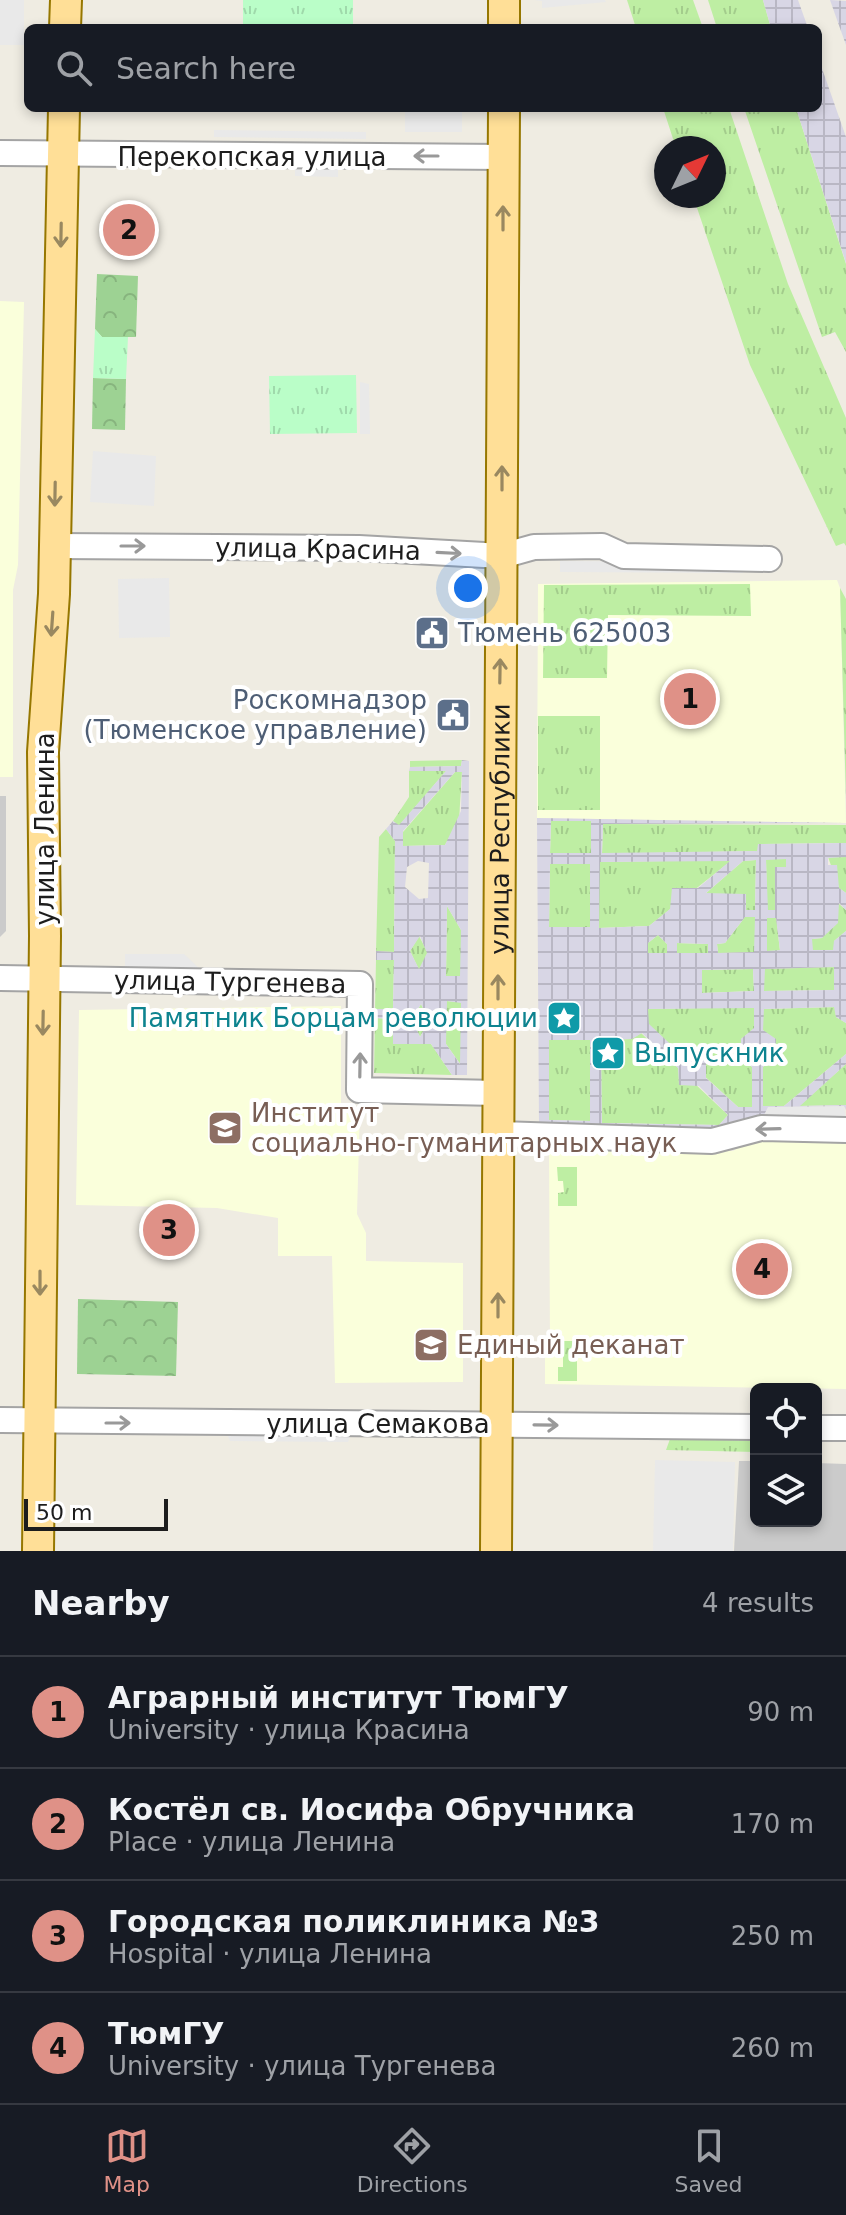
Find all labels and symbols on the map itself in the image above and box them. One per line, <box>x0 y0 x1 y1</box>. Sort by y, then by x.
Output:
north arrow <box>654 136 726 208</box>
street label: Перекопская улица <box>117 142 387 172</box>
one-way arrow <box>413 148 440 164</box>
pin: 2 <box>103 200 155 260</box>
one-way arrow <box>495 205 511 232</box>
one-way arrow <box>53 221 68 248</box>
one-way arrow <box>494 465 510 492</box>
one-way arrow <box>47 480 63 507</box>
street label: улица Красина <box>215 532 421 566</box>
one-way arrow <box>119 539 146 554</box>
one-way arrow <box>435 545 462 560</box>
your location <box>448 568 488 608</box>
one-way arrow <box>44 610 59 637</box>
public building icon: Тюмень 625003 <box>413 614 451 652</box>
place label: Тюмень 625003 <box>457 618 671 648</box>
one-way arrow <box>493 658 508 685</box>
pin: 1 <box>664 669 716 729</box>
place label: Роскомнадзор (Тюменское управление) <box>84 685 427 745</box>
public building icon: Роскомнадзор (Тюменское управление) <box>434 696 472 734</box>
street label: улица Республики <box>484 703 516 955</box>
street label: улица Ленина <box>30 732 60 926</box>
street label: улица Тургенева <box>114 965 346 999</box>
one-way arrow <box>490 974 505 1001</box>
place icon: Памятник Борцам революции <box>545 999 583 1037</box>
place label: Памятник Борцам революции <box>129 1003 538 1033</box>
one-way arrow <box>35 1009 51 1036</box>
place icon: Выпускник <box>589 1034 627 1072</box>
place label: Выпускник <box>634 1038 784 1068</box>
one-way arrow <box>352 1052 367 1079</box>
place label: Институт социально-гуманитарных наук <box>251 1098 677 1158</box>
school or university icon: Институт социально-гуманитарных наук <box>206 1109 244 1147</box>
one-way arrow <box>755 1122 782 1137</box>
pin: 3 <box>143 1200 195 1260</box>
pin: 4 <box>736 1239 788 1299</box>
one-way arrow <box>32 1269 48 1296</box>
one-way arrow <box>490 1292 506 1319</box>
school or university icon: Единый деканат <box>412 1326 450 1364</box>
place label: Единый деканат <box>457 1330 685 1360</box>
street label: улица Семакова <box>266 1409 490 1439</box>
one-way arrow <box>104 1415 131 1430</box>
one-way arrow <box>532 1417 559 1433</box>
scale bar <box>24 1495 168 1531</box>

